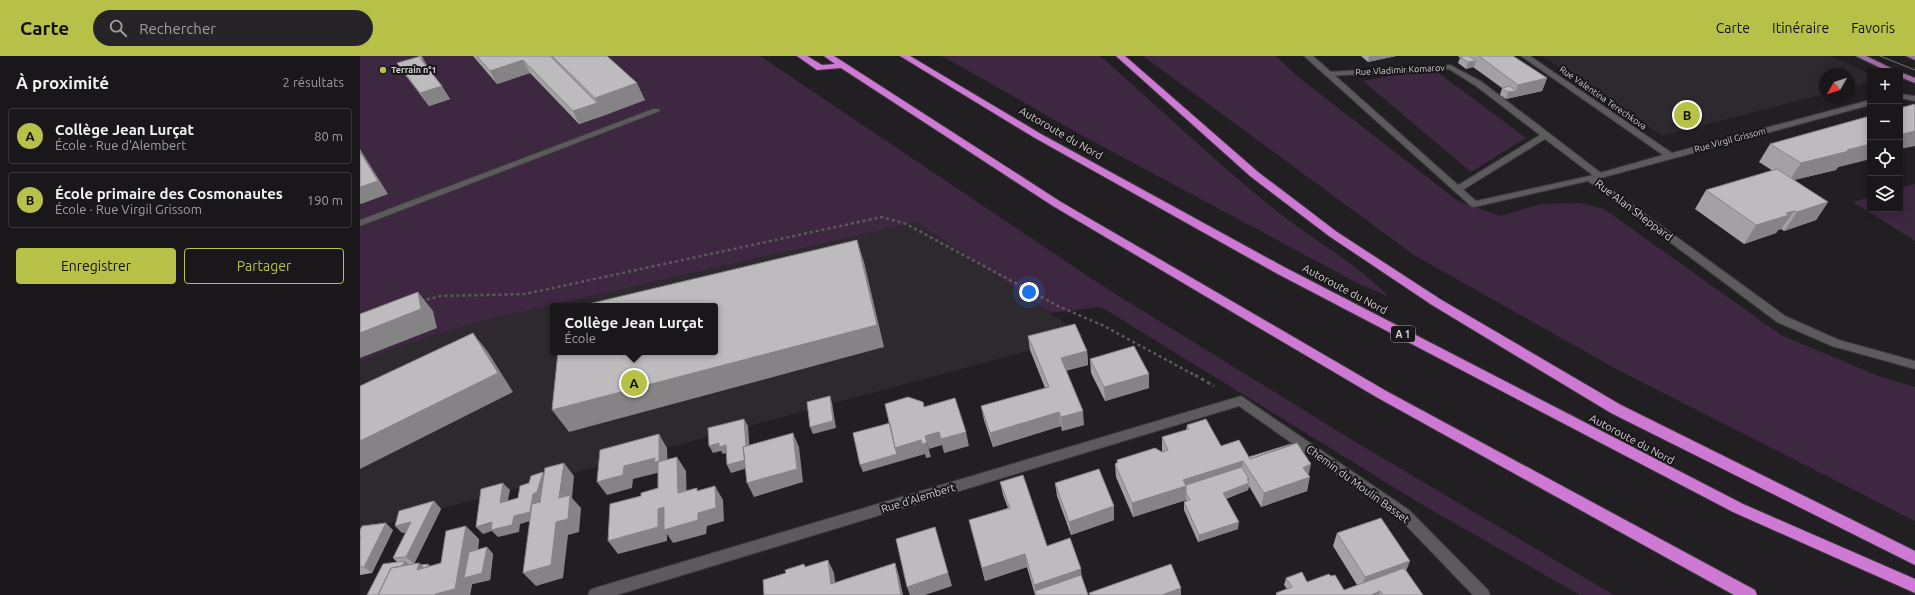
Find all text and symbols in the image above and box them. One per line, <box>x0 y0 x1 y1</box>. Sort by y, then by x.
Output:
search box <box>93 10 373 46</box>
text: Carte <box>20 17 69 39</box>
icon: search <box>107 17 129 39</box>
text: Rechercher <box>139 20 216 37</box>
text: Carte <box>1716 20 1750 36</box>
text: Itinéraire <box>1772 20 1829 36</box>
text: Favoris <box>1851 20 1895 36</box>
street label: Rue Vladimir Komarov <box>1355 63 1446 77</box>
street label: Rue Valentina Terechkova <box>1558 64 1648 132</box>
marker: Terrain n°1 <box>378 65 388 75</box>
place label: Terrain n°1 <box>391 65 437 75</box>
north arrow <box>1819 68 1855 104</box>
map controls <box>1867 68 1903 212</box>
button: + <box>1867 68 1903 104</box>
text: À proximité <box>16 73 109 92</box>
text: 2 résultats <box>283 75 344 89</box>
pin: B <box>1674 100 1700 130</box>
street label: Autoroute du Nord <box>1017 104 1105 162</box>
button: − <box>1867 104 1903 140</box>
text: Collège Jean Lurçat <box>55 121 194 138</box>
street label: Rue Virgil Grissom <box>1693 126 1767 154</box>
text: A <box>25 129 35 143</box>
text: 80 m <box>314 129 343 143</box>
text: École · Rue d'Alembert <box>55 138 186 152</box>
button: locate <box>1867 140 1903 176</box>
button: layers <box>1867 176 1903 212</box>
street label: Rue Alan Sheppard <box>1593 177 1675 243</box>
text: École primaire des Cosmonautes <box>55 185 283 202</box>
text: B <box>26 193 34 207</box>
text: 190 m <box>307 193 343 207</box>
text: École · Rue Virgil Grissom <box>55 202 202 216</box>
button: Enregistrer <box>16 248 176 284</box>
button: Partager <box>184 248 344 284</box>
street label: Autoroute du Nord <box>1301 262 1389 316</box>
your location <box>1019 282 1039 302</box>
popup <box>550 303 718 355</box>
text: Collège Jean Lurçat <box>565 314 703 331</box>
road number: A 1 <box>1391 326 1415 342</box>
text: École <box>565 331 596 345</box>
pin: A <box>621 368 647 398</box>
street label: Autoroute du Nord <box>1588 412 1676 466</box>
street label: Chemin du Moulin Basset <box>1304 443 1412 526</box>
street label: Rue d'Alembert <box>880 481 957 515</box>

